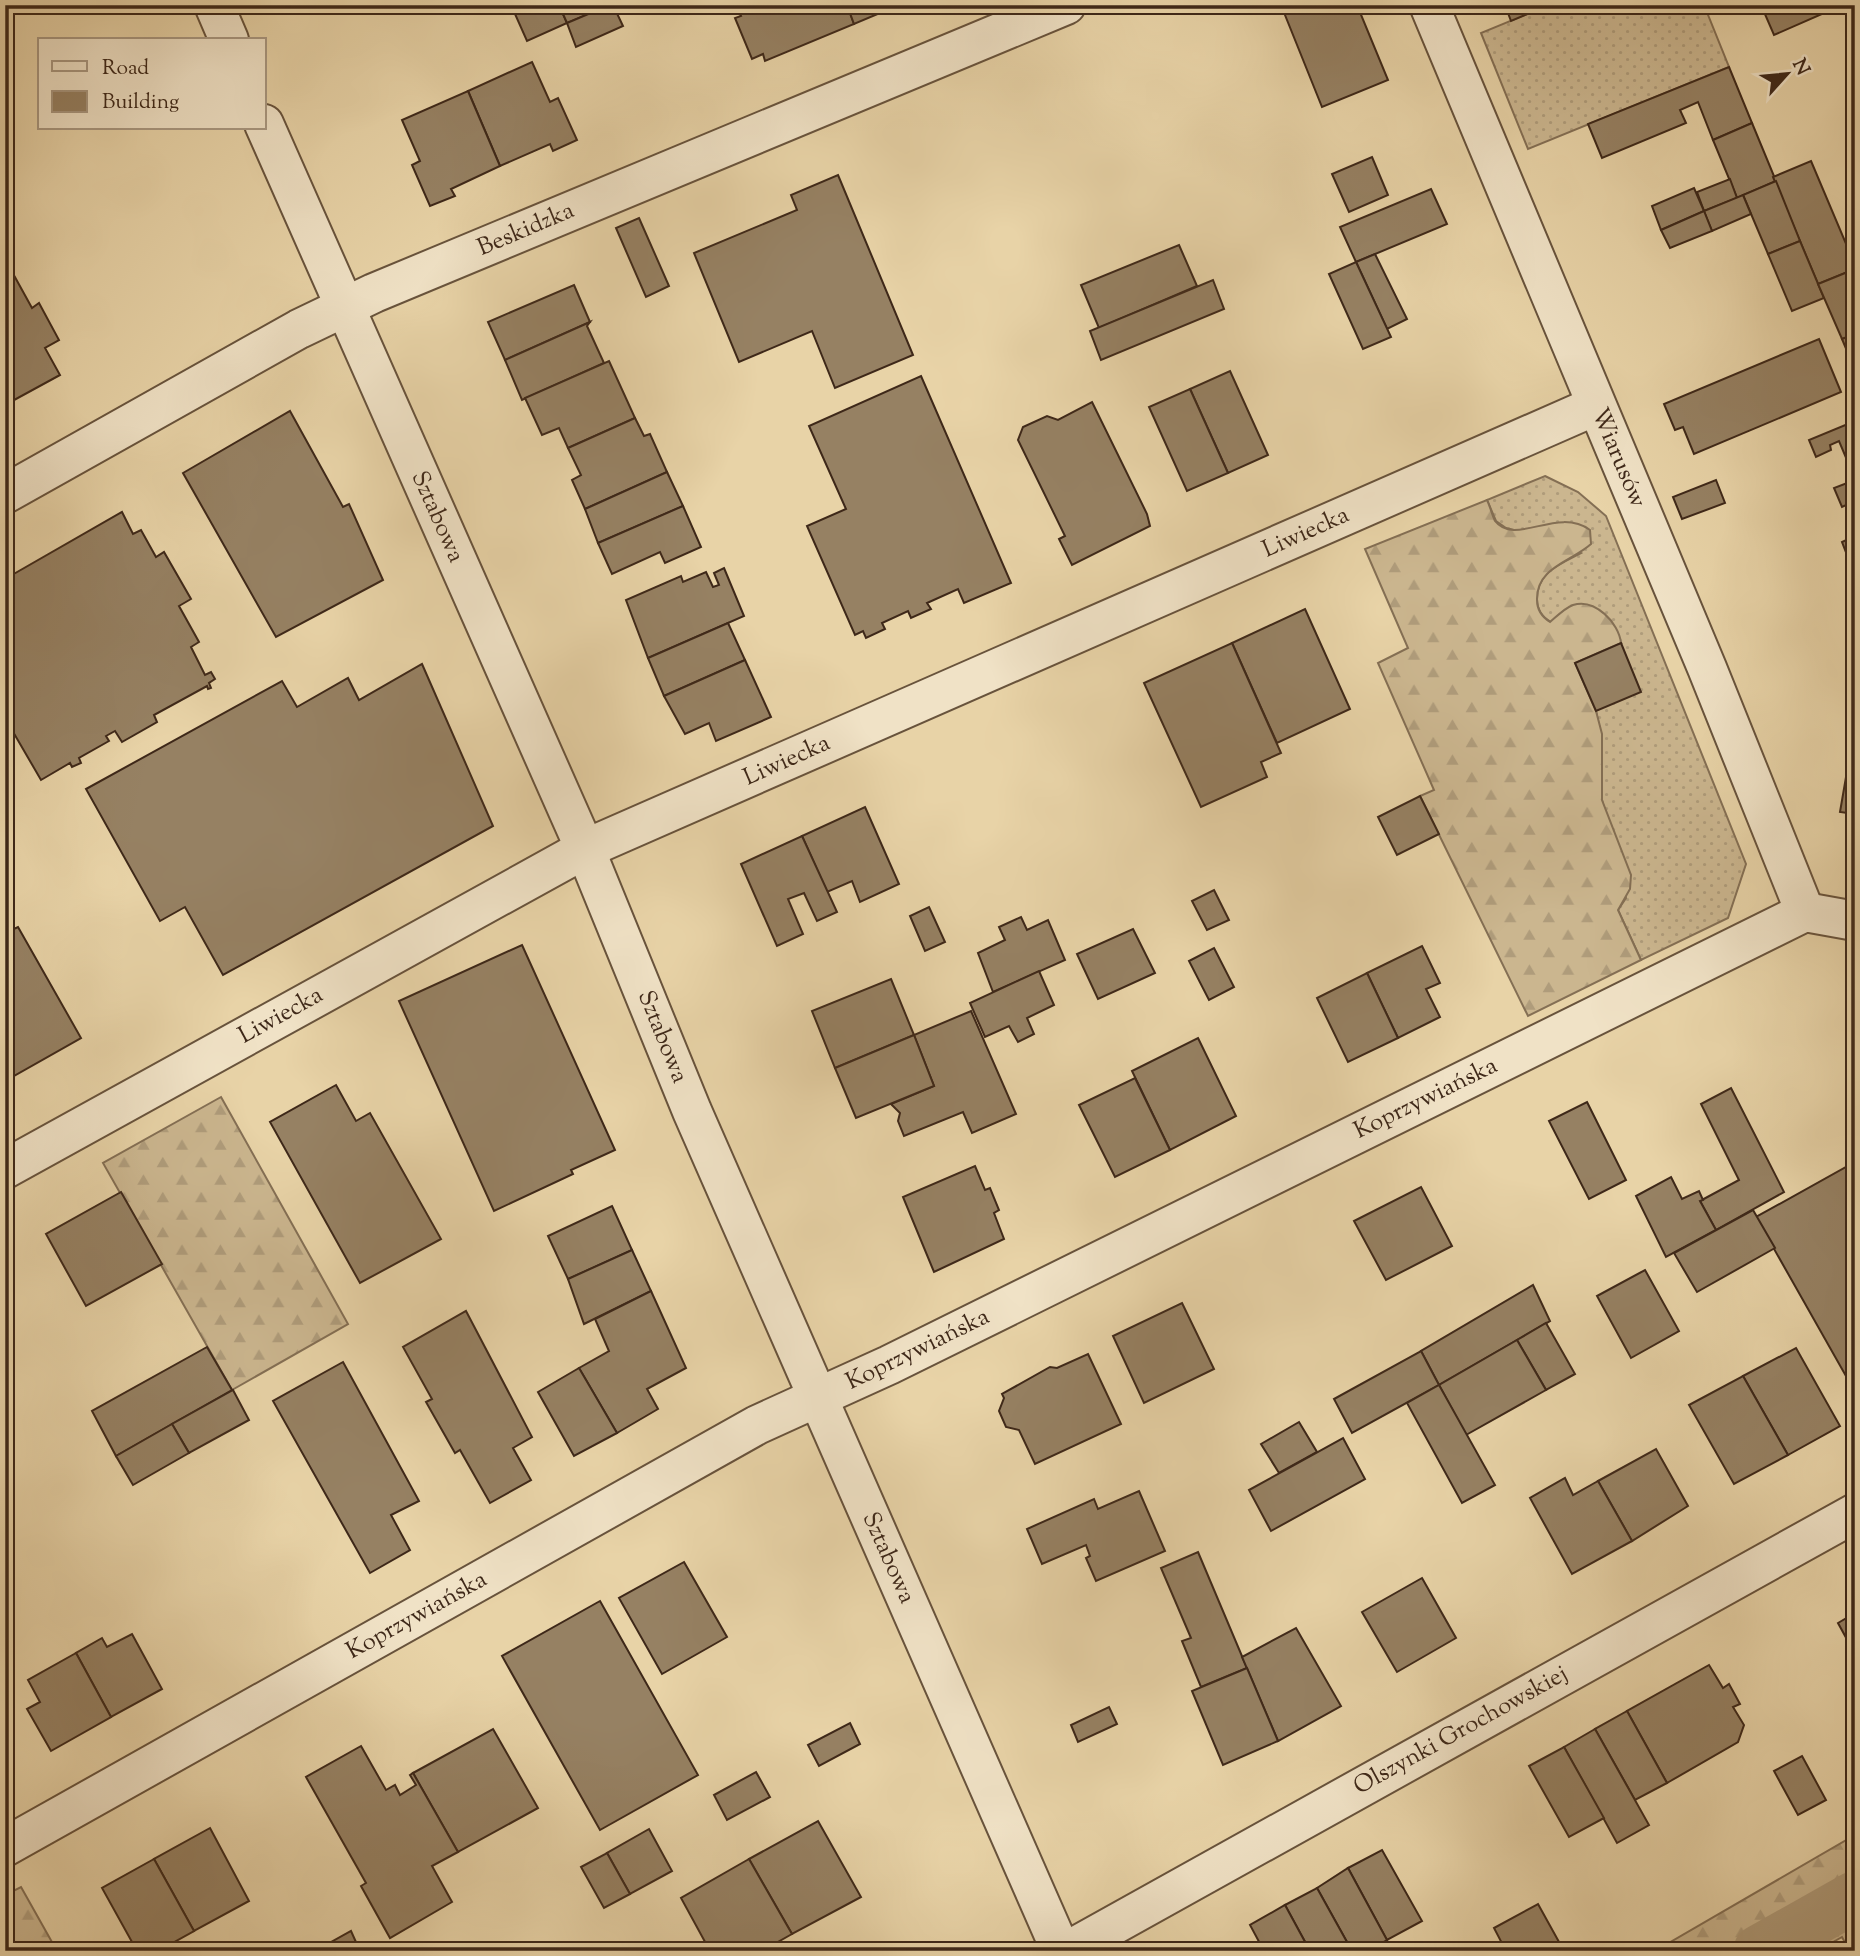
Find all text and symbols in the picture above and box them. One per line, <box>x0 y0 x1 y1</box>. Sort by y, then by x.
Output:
legend <box>38 38 266 130</box>
north arrow <box>1752 38 1822 108</box>
text: Road <box>102 54 149 84</box>
text: N <box>1784 55 1815 80</box>
text: Building <box>102 88 179 118</box>
street label: Beskidzka <box>472 194 580 266</box>
street label: Wiarusów <box>1582 403 1654 513</box>
street label: Sztabowa <box>402 466 472 568</box>
street label: Liwiecka <box>1257 499 1355 567</box>
street label: Liwiecka <box>738 727 836 795</box>
street label: Liwiecka <box>233 979 329 1053</box>
street label: Sztabowa <box>628 986 696 1088</box>
street label: Koprzywiańska <box>1348 1049 1504 1149</box>
street label: Koprzywiańska <box>840 1300 996 1400</box>
street label: Sztabowa <box>853 1507 923 1609</box>
street label: Koprzywiańska <box>340 1563 494 1669</box>
street label: Olszynki Grochowskiej <box>1348 1658 1574 1804</box>

